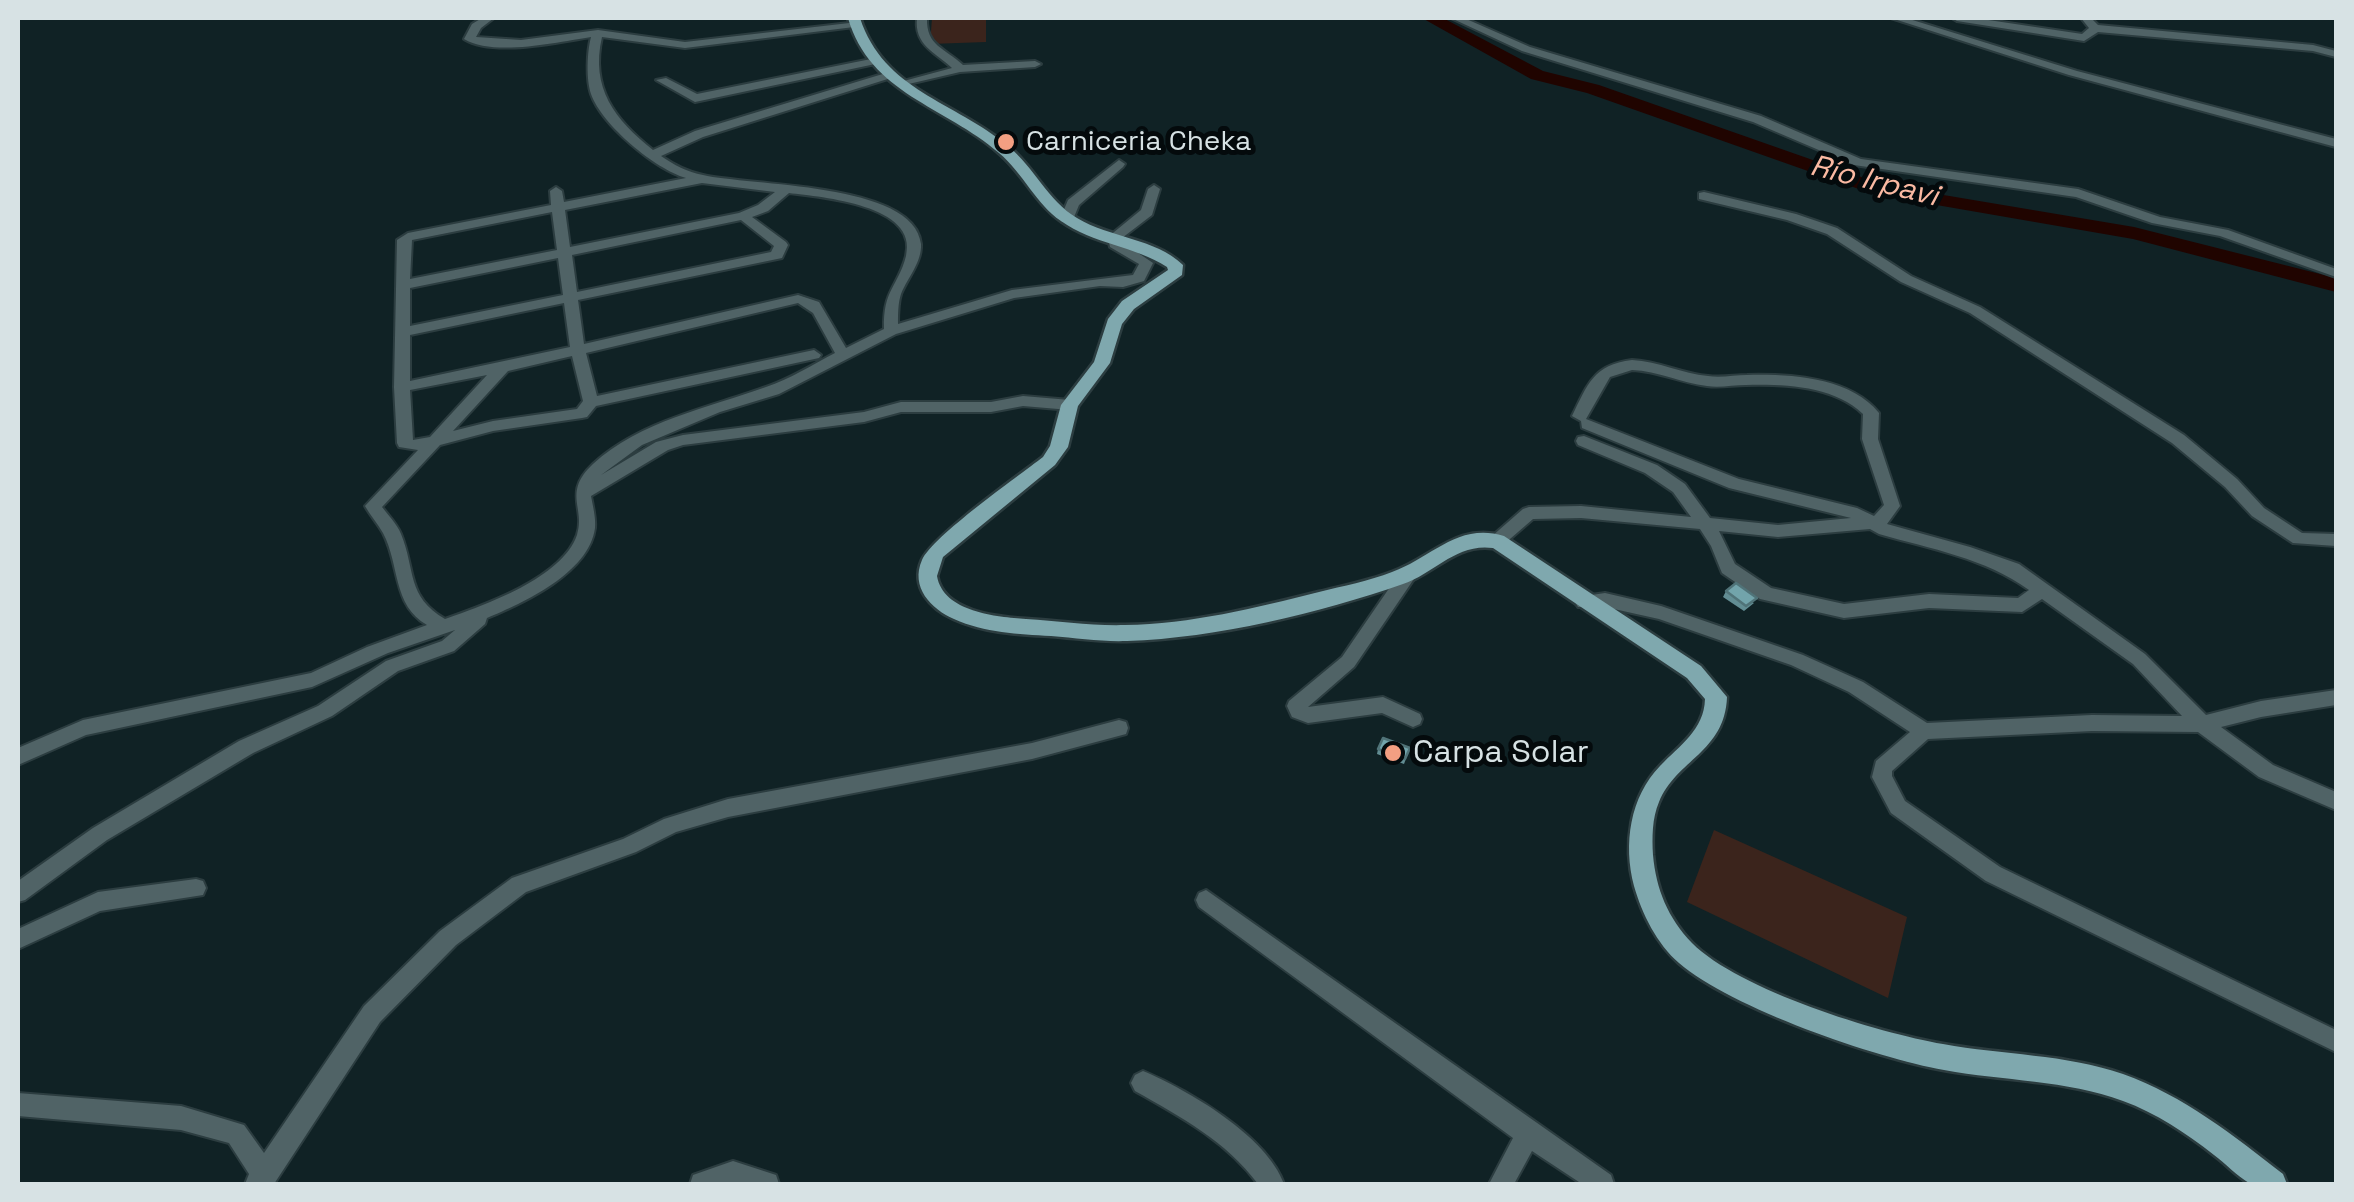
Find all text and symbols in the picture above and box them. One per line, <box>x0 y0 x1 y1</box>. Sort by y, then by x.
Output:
place label: Carniceria Cheka <box>1026 125 1251 159</box>
marker: Carniceria Cheka <box>995 131 1017 153</box>
water label: Río Irpavi <box>1806 149 1942 215</box>
place label: Carpa Solar <box>1413 734 1589 772</box>
marker: Carpa Solar <box>1382 742 1404 764</box>

